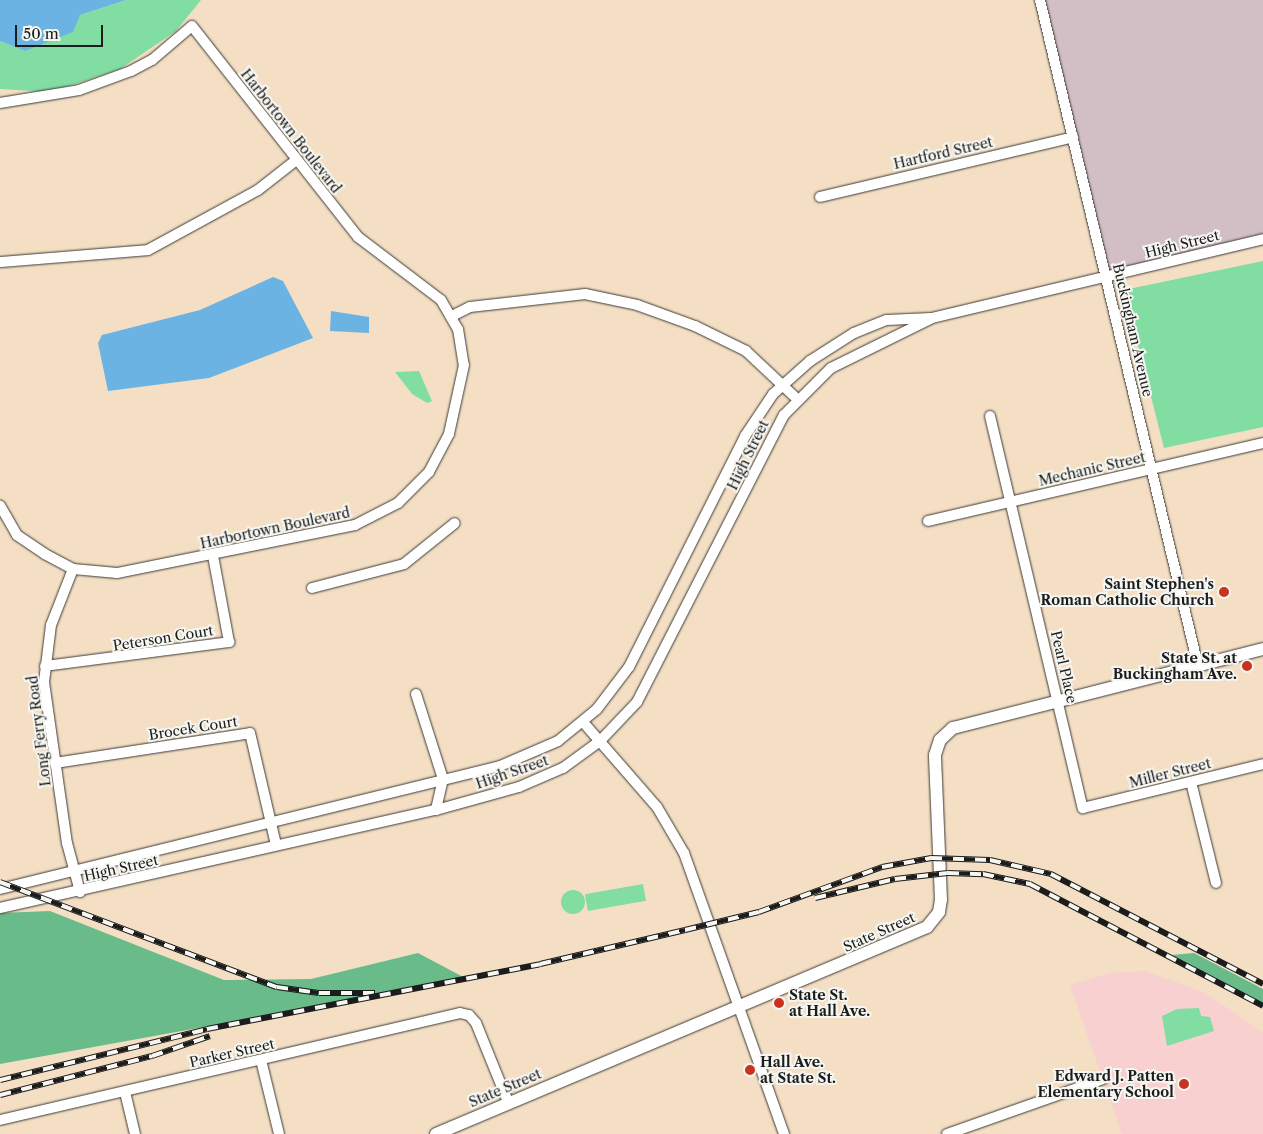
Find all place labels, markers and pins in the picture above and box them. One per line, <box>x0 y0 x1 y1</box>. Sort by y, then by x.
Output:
place label: Saint Stephen's Roman Catholic Church <box>1041 576 1214 608</box>
marker: Saint Stephen's Roman Catholic Church <box>1218 586 1230 598</box>
place label: State St. at Buckingham Ave. <box>1112 650 1237 682</box>
marker: State St. at Buckingham Ave. <box>1241 660 1253 672</box>
place label: State St. at Hall Ave. <box>789 987 871 1020</box>
marker: State St. at Hall Ave. <box>773 997 785 1009</box>
place label: Hall Ave. at State St. <box>760 1054 836 1086</box>
marker: Hall Ave. at State St. <box>744 1064 756 1076</box>
place label: Edward J. Patten Elementary School <box>1037 1068 1174 1100</box>
marker: Edward J. Patten Elementary School <box>1178 1078 1190 1090</box>

